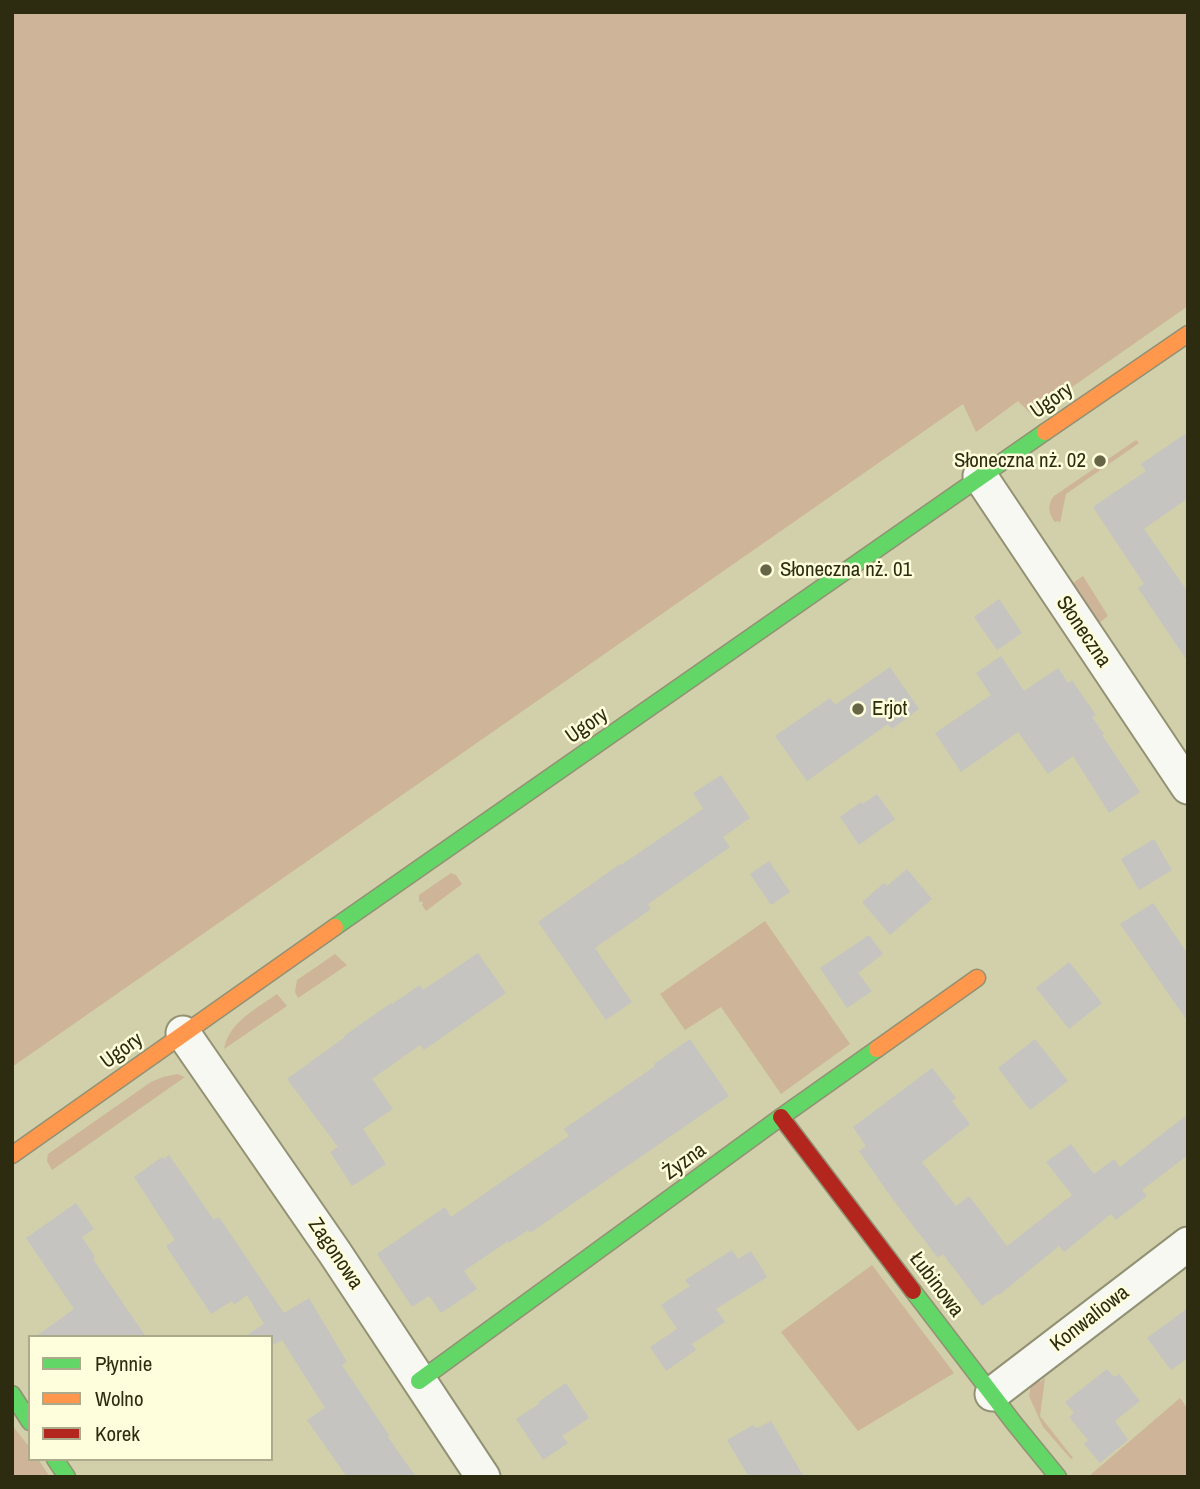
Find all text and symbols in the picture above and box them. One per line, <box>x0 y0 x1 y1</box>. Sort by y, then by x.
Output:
street label: Ugory <box>1026 378 1078 424</box>
place label: Słoneczna nż. 02 <box>954 448 1086 474</box>
marker: Słoneczna nż. 02 <box>1092 453 1108 469</box>
place label: Słoneczna nż. 01 <box>780 557 912 583</box>
marker: Słoneczna nż. 01 <box>758 562 774 578</box>
street label: Słoneczna <box>1050 592 1116 672</box>
place label: Erjot <box>872 696 907 722</box>
marker: Erjot <box>850 701 866 717</box>
street label: Ugory <box>561 703 613 749</box>
street label: Ugory <box>96 1027 148 1075</box>
street label: Żyzna <box>659 1138 711 1186</box>
street label: Zagonowa <box>302 1214 368 1294</box>
street label: Łubinowa <box>903 1248 969 1322</box>
street label: Konwaliowa <box>1046 1280 1134 1358</box>
legend <box>28 1335 273 1461</box>
text: Płynnie <box>95 1349 152 1378</box>
text: Wolno <box>95 1384 144 1413</box>
text: Korek <box>95 1419 140 1448</box>

